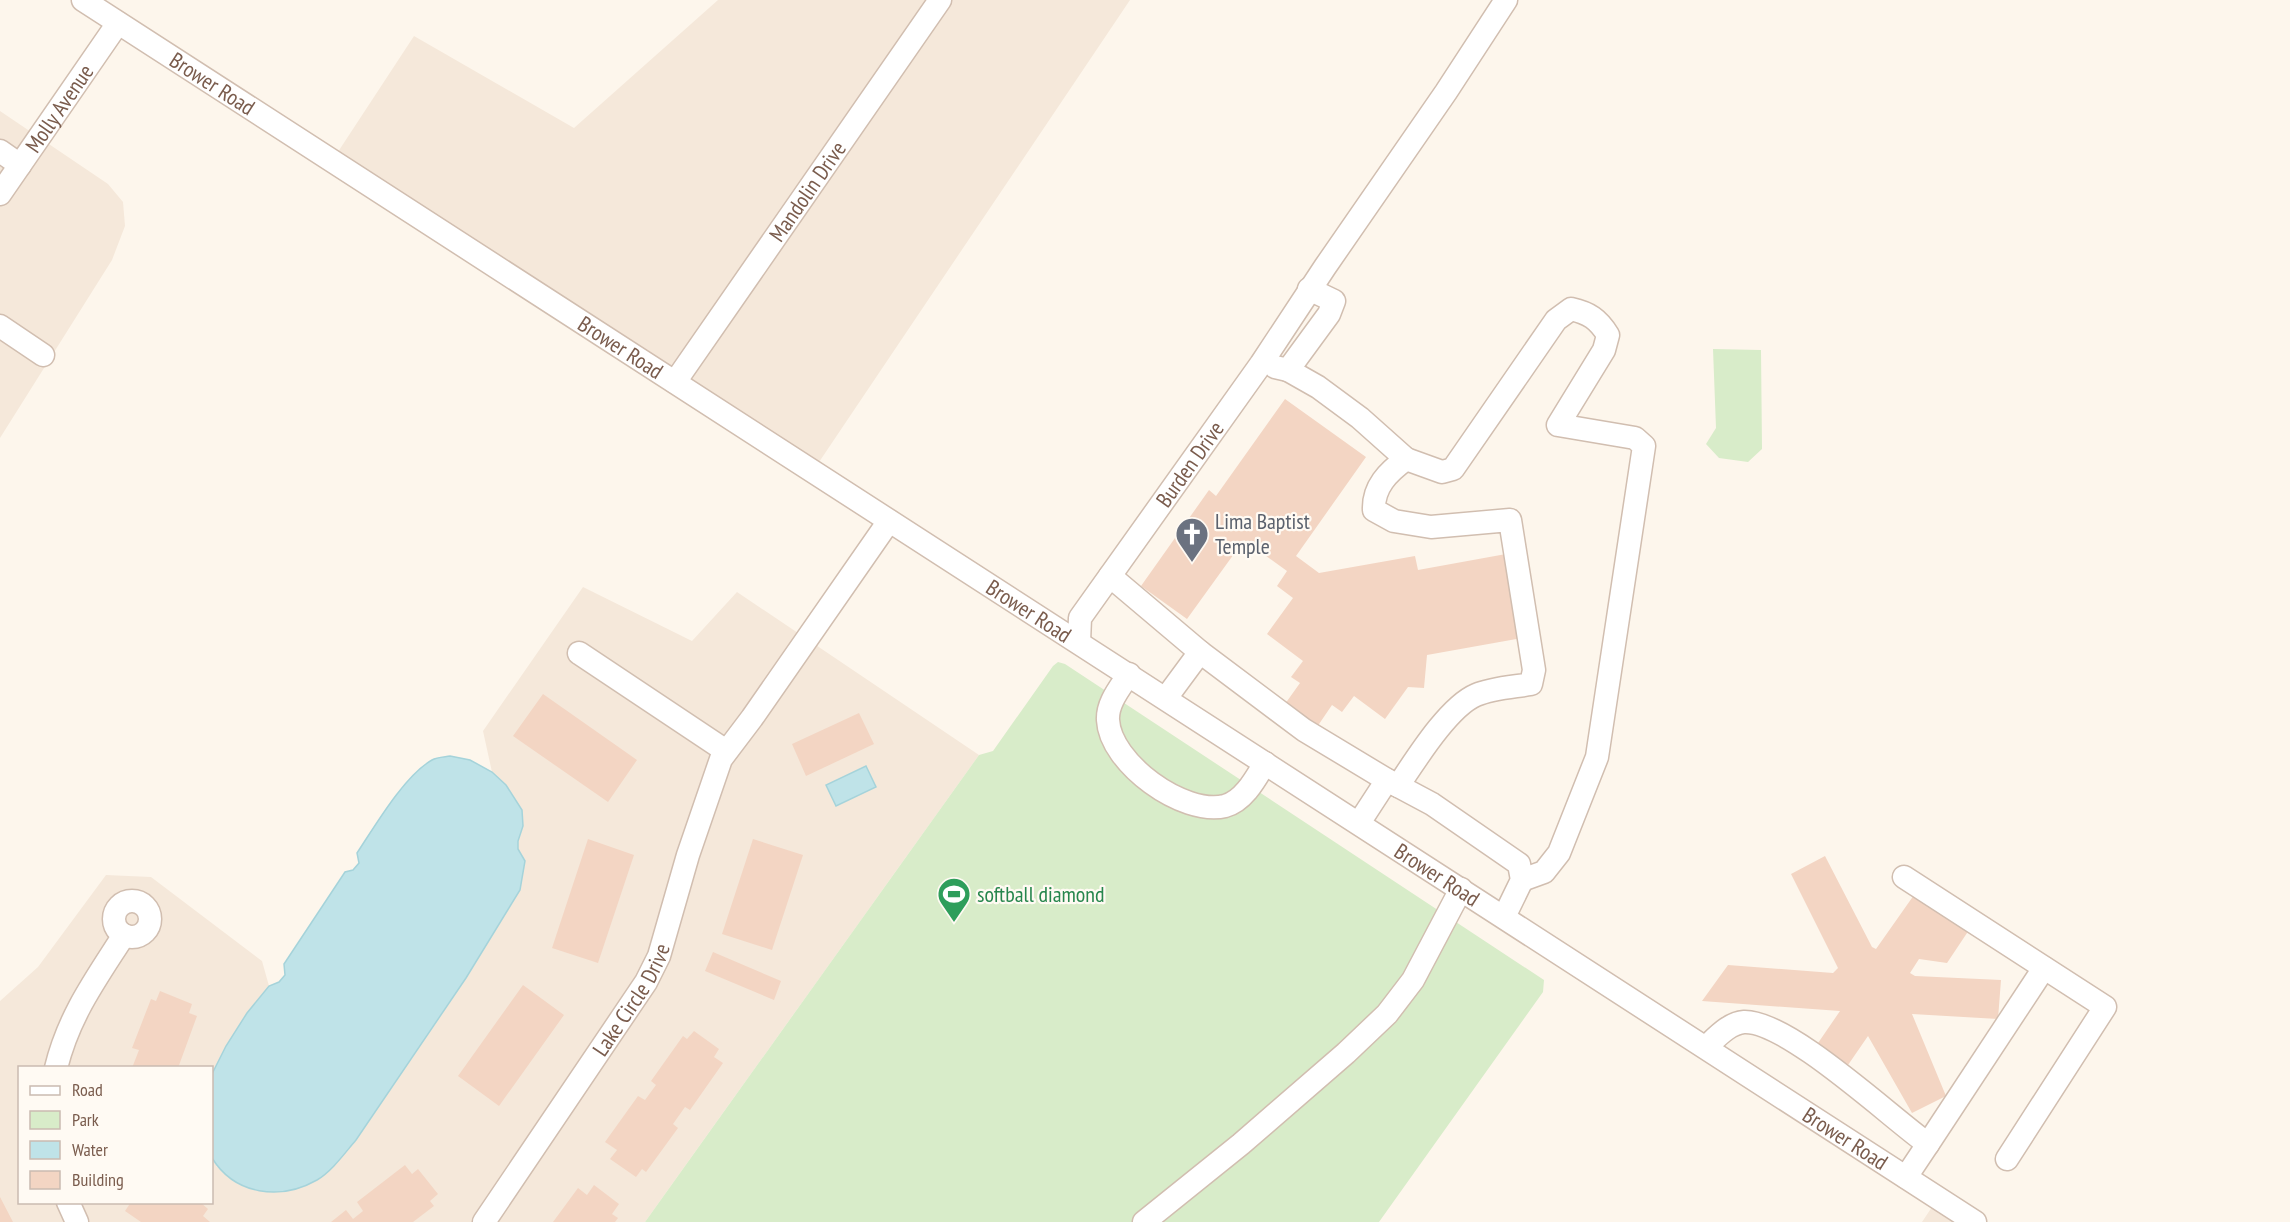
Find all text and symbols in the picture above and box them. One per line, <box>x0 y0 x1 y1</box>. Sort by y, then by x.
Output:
street label: Brower Road <box>164 46 260 121</box>
street label: Molly Avenue <box>19 59 99 158</box>
street label: Mandolin Drive <box>763 136 852 247</box>
street label: Brower Road <box>573 309 668 385</box>
street label: Burden Drive <box>1150 416 1230 513</box>
place label: Lima Baptist Temple <box>1215 507 1310 560</box>
church icon: Lima Baptist Temple <box>1174 516 1210 563</box>
street label: Brower Road <box>981 573 1077 649</box>
street label: Brower Road <box>1389 837 1485 912</box>
sports icon: softball diamond <box>936 876 972 923</box>
place label: softball diamond <box>977 880 1105 908</box>
street label: Lake Circle Drive <box>586 941 676 1061</box>
legend <box>18 1066 213 1204</box>
text: Road <box>72 1078 103 1101</box>
street label: Brower Road <box>1798 1101 1893 1176</box>
text: Park <box>72 1108 99 1131</box>
text: Water <box>72 1138 108 1161</box>
text: Building <box>72 1168 124 1191</box>

